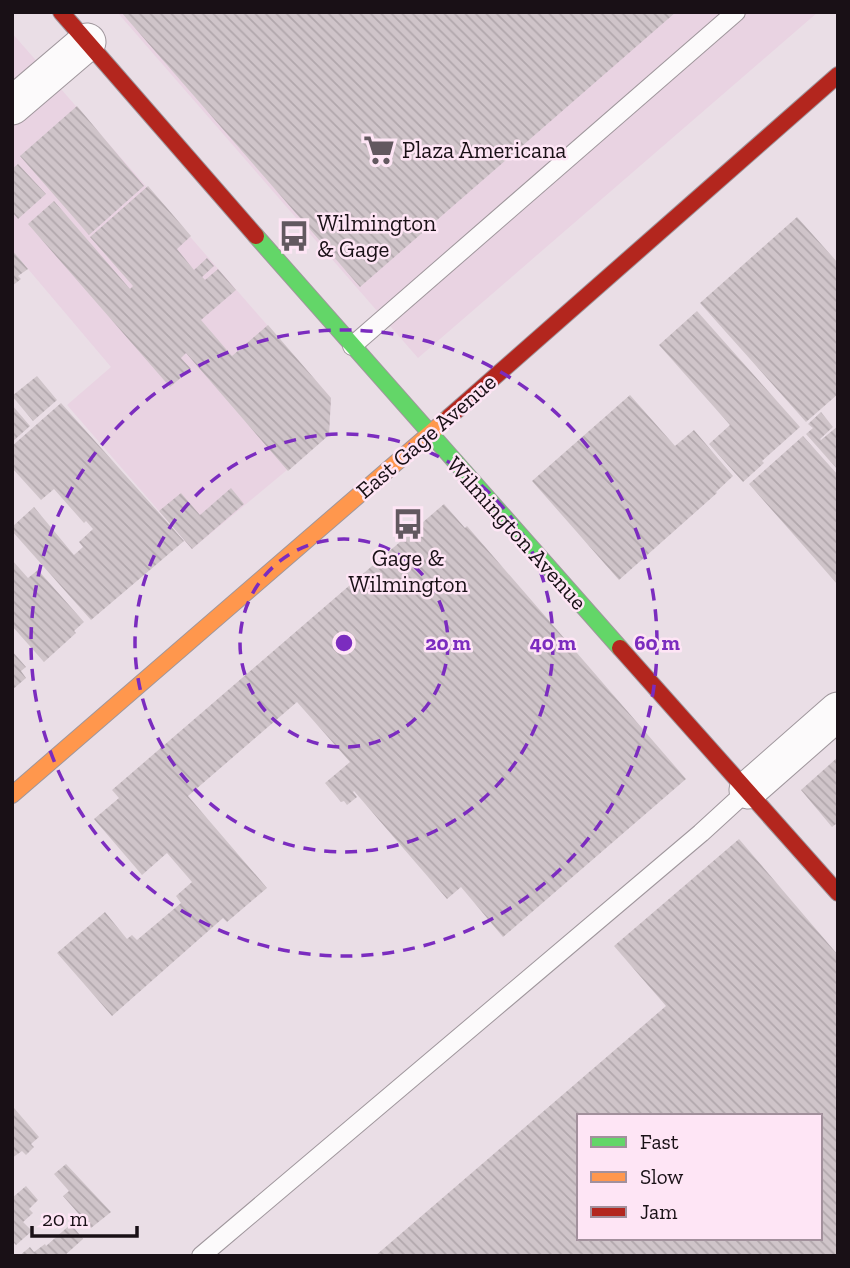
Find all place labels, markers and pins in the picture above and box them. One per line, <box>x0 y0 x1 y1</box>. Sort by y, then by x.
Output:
supermarket icon: Plaza Americana <box>362 133 396 167</box>
place label: Plaza Americana <box>402 136 566 164</box>
place label: Wilmington & Gage <box>317 209 436 263</box>
bus stop icon: Wilmington & Gage <box>277 219 311 253</box>
bus stop icon: Gage & Wilmington <box>391 507 425 541</box>
place label: Gage & Wilmington <box>348 544 468 598</box>
centre of rings <box>332 631 356 655</box>

